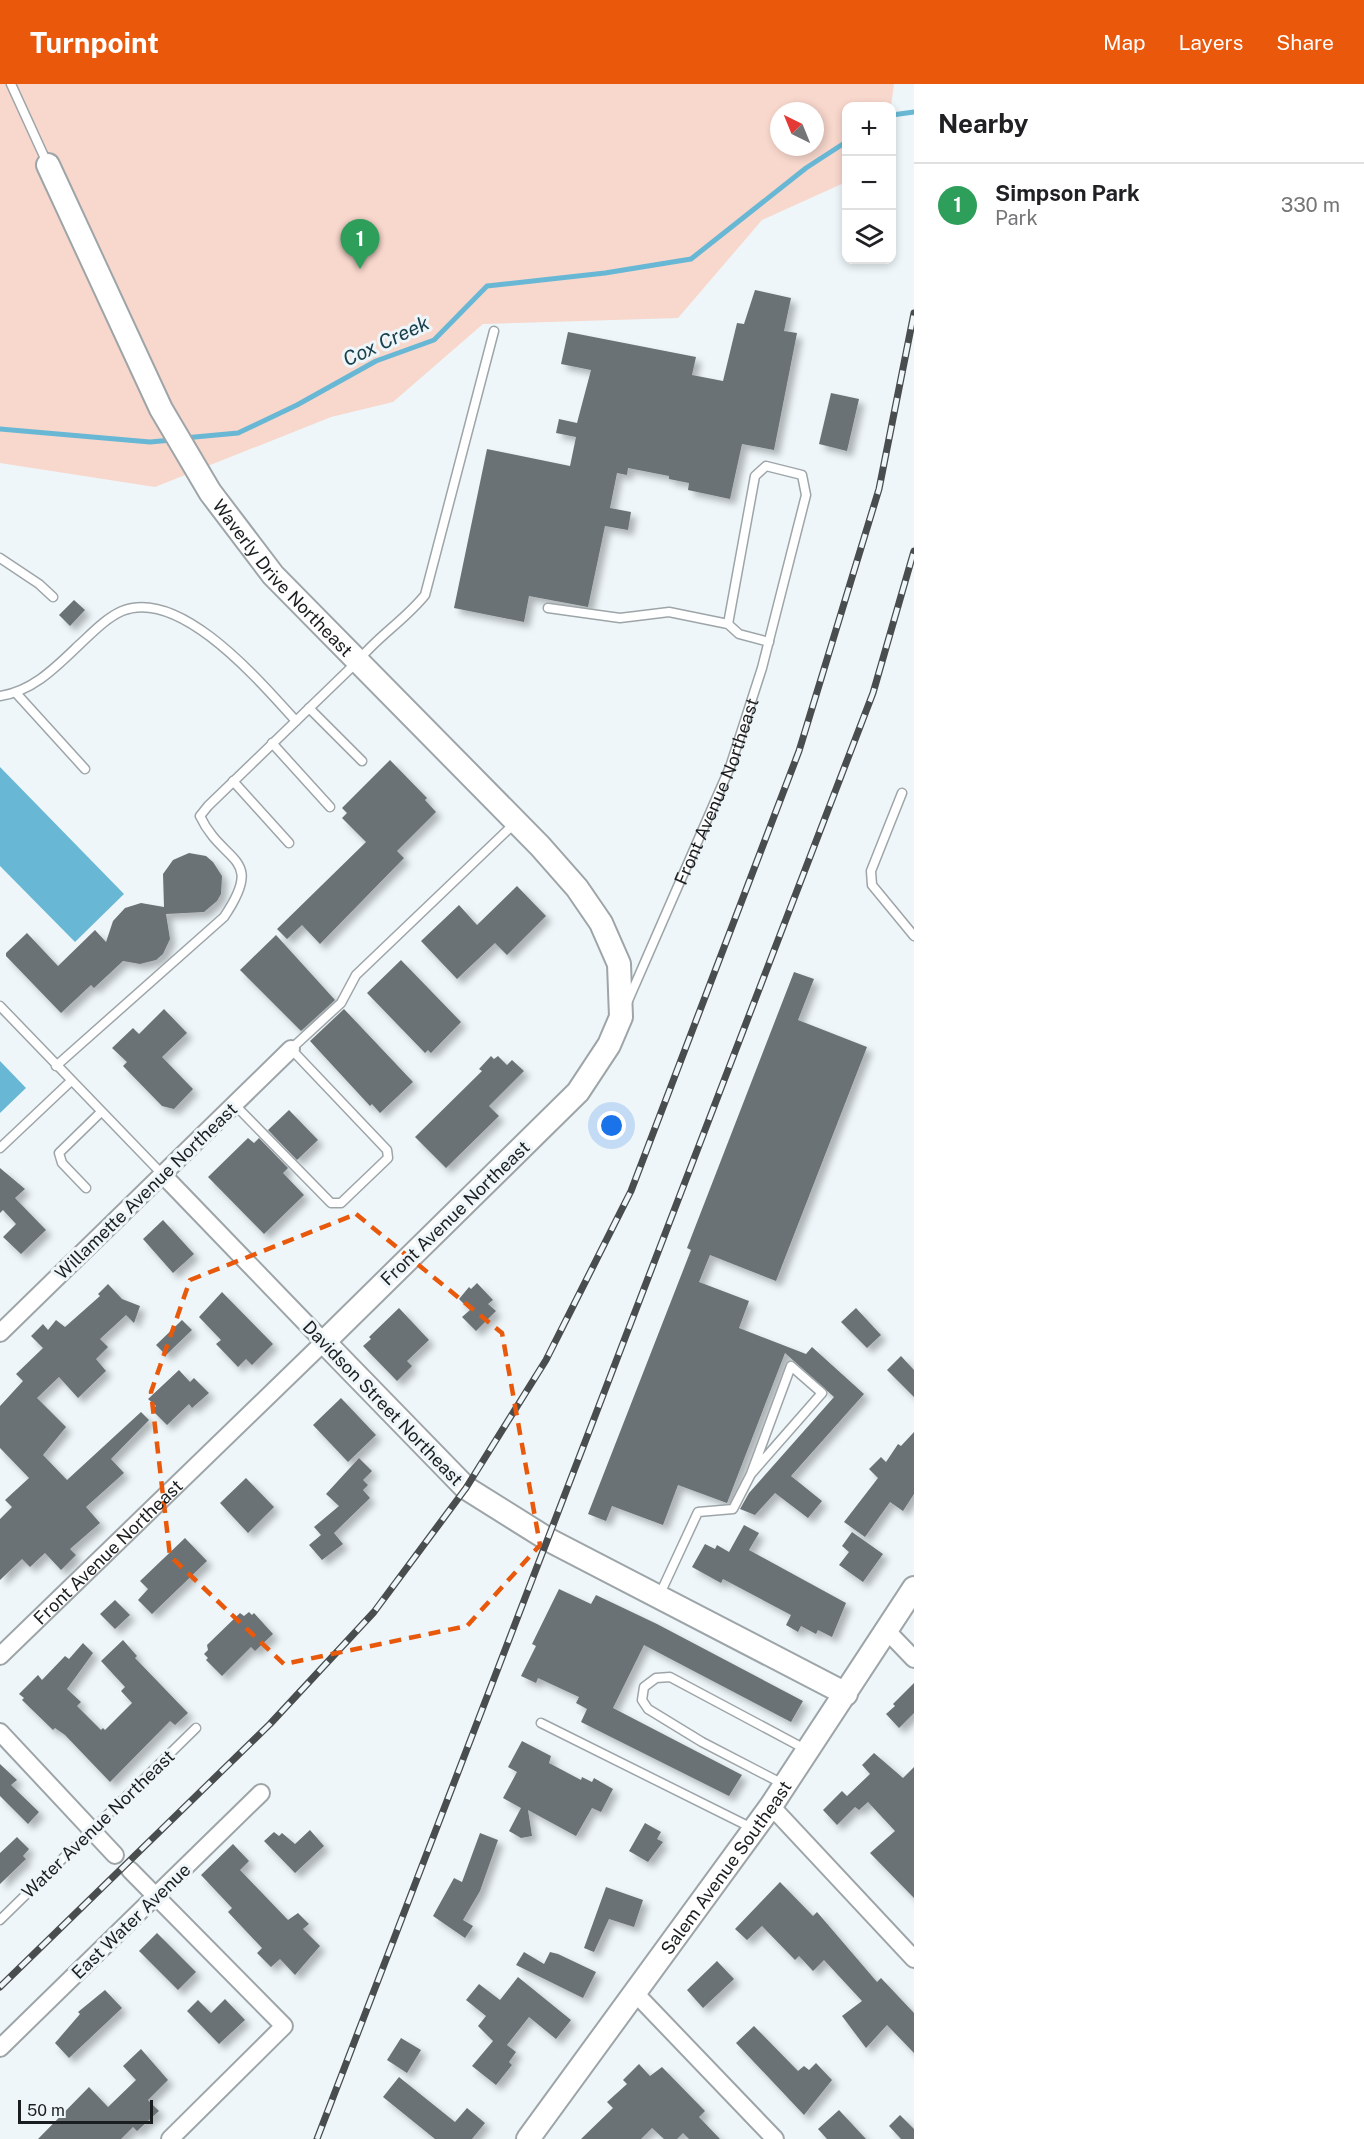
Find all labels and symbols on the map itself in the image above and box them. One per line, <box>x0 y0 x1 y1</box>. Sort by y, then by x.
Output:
north arrow <box>770 102 824 156</box>
pin: 1 <box>340 220 380 269</box>
water label: Cox Creek <box>339 311 433 371</box>
street label: Waverly Drive Northeast <box>209 495 357 661</box>
street label: Front Avenue Northeast <box>670 695 762 888</box>
street label: Willamette Avenue Northeast <box>51 1098 241 1284</box>
your location <box>597 1111 626 1140</box>
street label: Front Avenue Northeast <box>376 1136 534 1290</box>
street label: Davidson Street Northeast <box>299 1316 467 1490</box>
street label: Front Avenue Northeast <box>29 1475 186 1628</box>
street label: Water Avenue Northeast <box>17 1746 179 1902</box>
street label: Salem Avenue Southeast <box>656 1777 795 1958</box>
street label: East Water Avenue <box>67 1859 195 1983</box>
scale bar <box>18 2097 153 2124</box>

